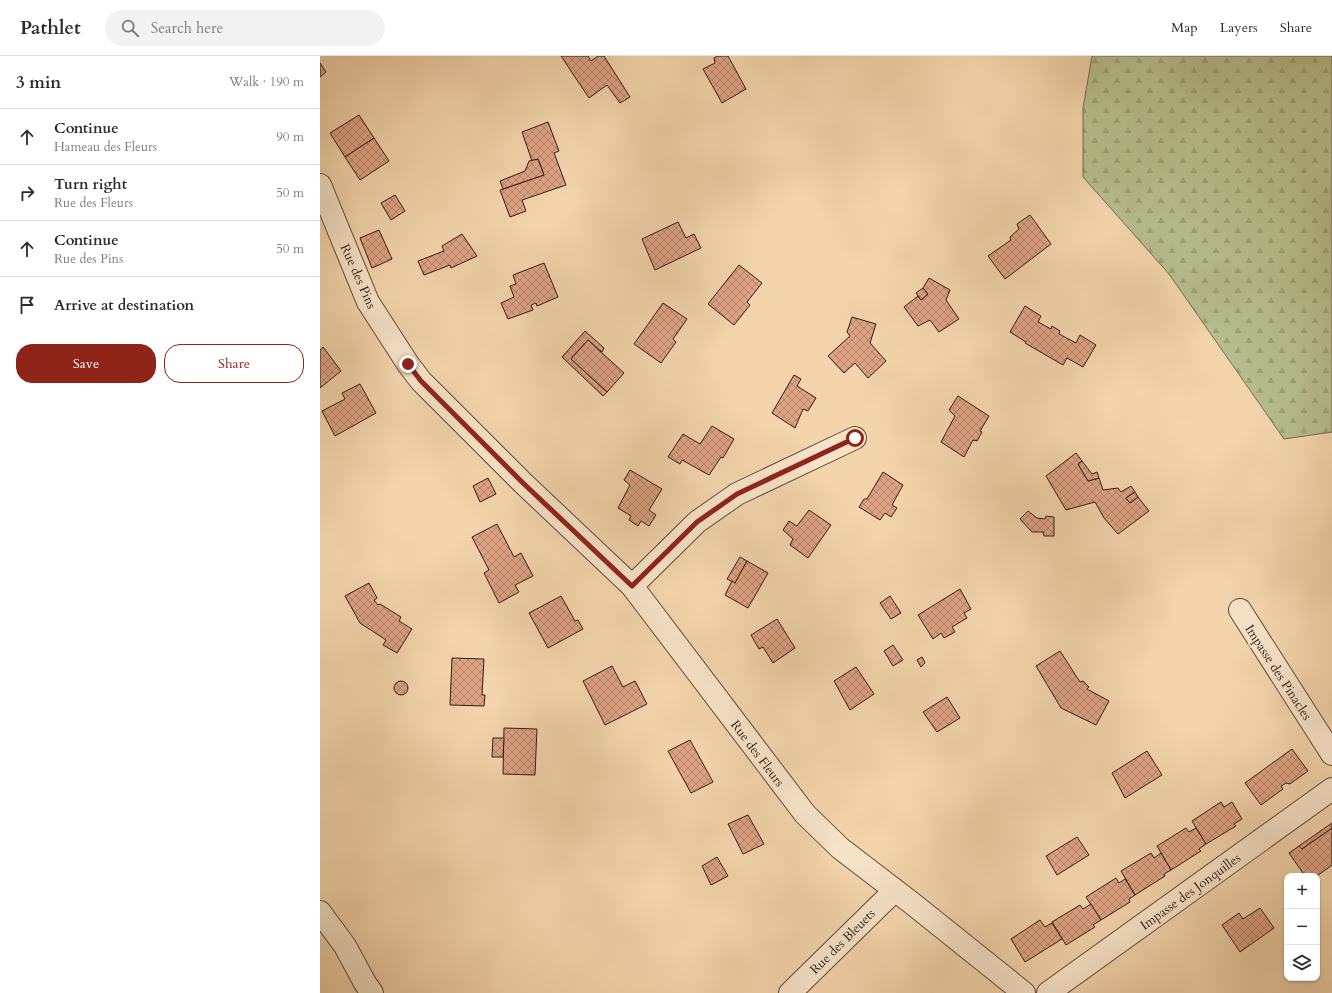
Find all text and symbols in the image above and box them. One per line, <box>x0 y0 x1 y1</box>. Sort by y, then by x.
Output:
search box <box>105 10 385 46</box>
text: Pathlet <box>20 15 81 41</box>
icon: search <box>119 17 141 39</box>
text: Search here <box>151 18 223 38</box>
text: Map <box>1171 18 1198 37</box>
text: Layers <box>1220 18 1258 37</box>
text: Share <box>1280 18 1312 37</box>
text: 3 min <box>16 71 61 94</box>
text: Walk · 190 m <box>229 73 304 91</box>
text: Continue <box>54 118 119 138</box>
icon: ahead <box>16 126 38 148</box>
text: 90 m <box>276 128 304 146</box>
text: Hameau des Fleurs <box>54 138 157 156</box>
text: Turn right <box>54 174 127 194</box>
icon: right <box>16 182 38 204</box>
text: 50 m <box>276 184 304 202</box>
text: Rue des Fleurs <box>54 194 133 212</box>
text: Continue <box>54 230 119 250</box>
icon: ahead <box>16 238 38 260</box>
text: 50 m <box>276 240 304 258</box>
street label: Rue des Pins <box>336 241 380 312</box>
text: Rue des Pins <box>54 250 123 268</box>
icon: arrive <box>16 294 38 316</box>
text: Arrive at destination <box>54 295 194 315</box>
button: Save <box>16 344 156 383</box>
button: Share <box>164 344 304 383</box>
route end <box>399 355 417 373</box>
route start <box>846 429 864 447</box>
street label: Impasse des Pinacles <box>1241 621 1316 724</box>
street label: Rue des Fleurs <box>726 717 788 791</box>
street label: Impasse des Jonquilles <box>1137 849 1244 934</box>
map controls <box>1284 873 1320 981</box>
button: + <box>1284 873 1320 909</box>
street label: Rue des Bleuets <box>806 905 879 978</box>
button: − <box>1284 909 1320 945</box>
button: layers <box>1284 945 1320 981</box>

